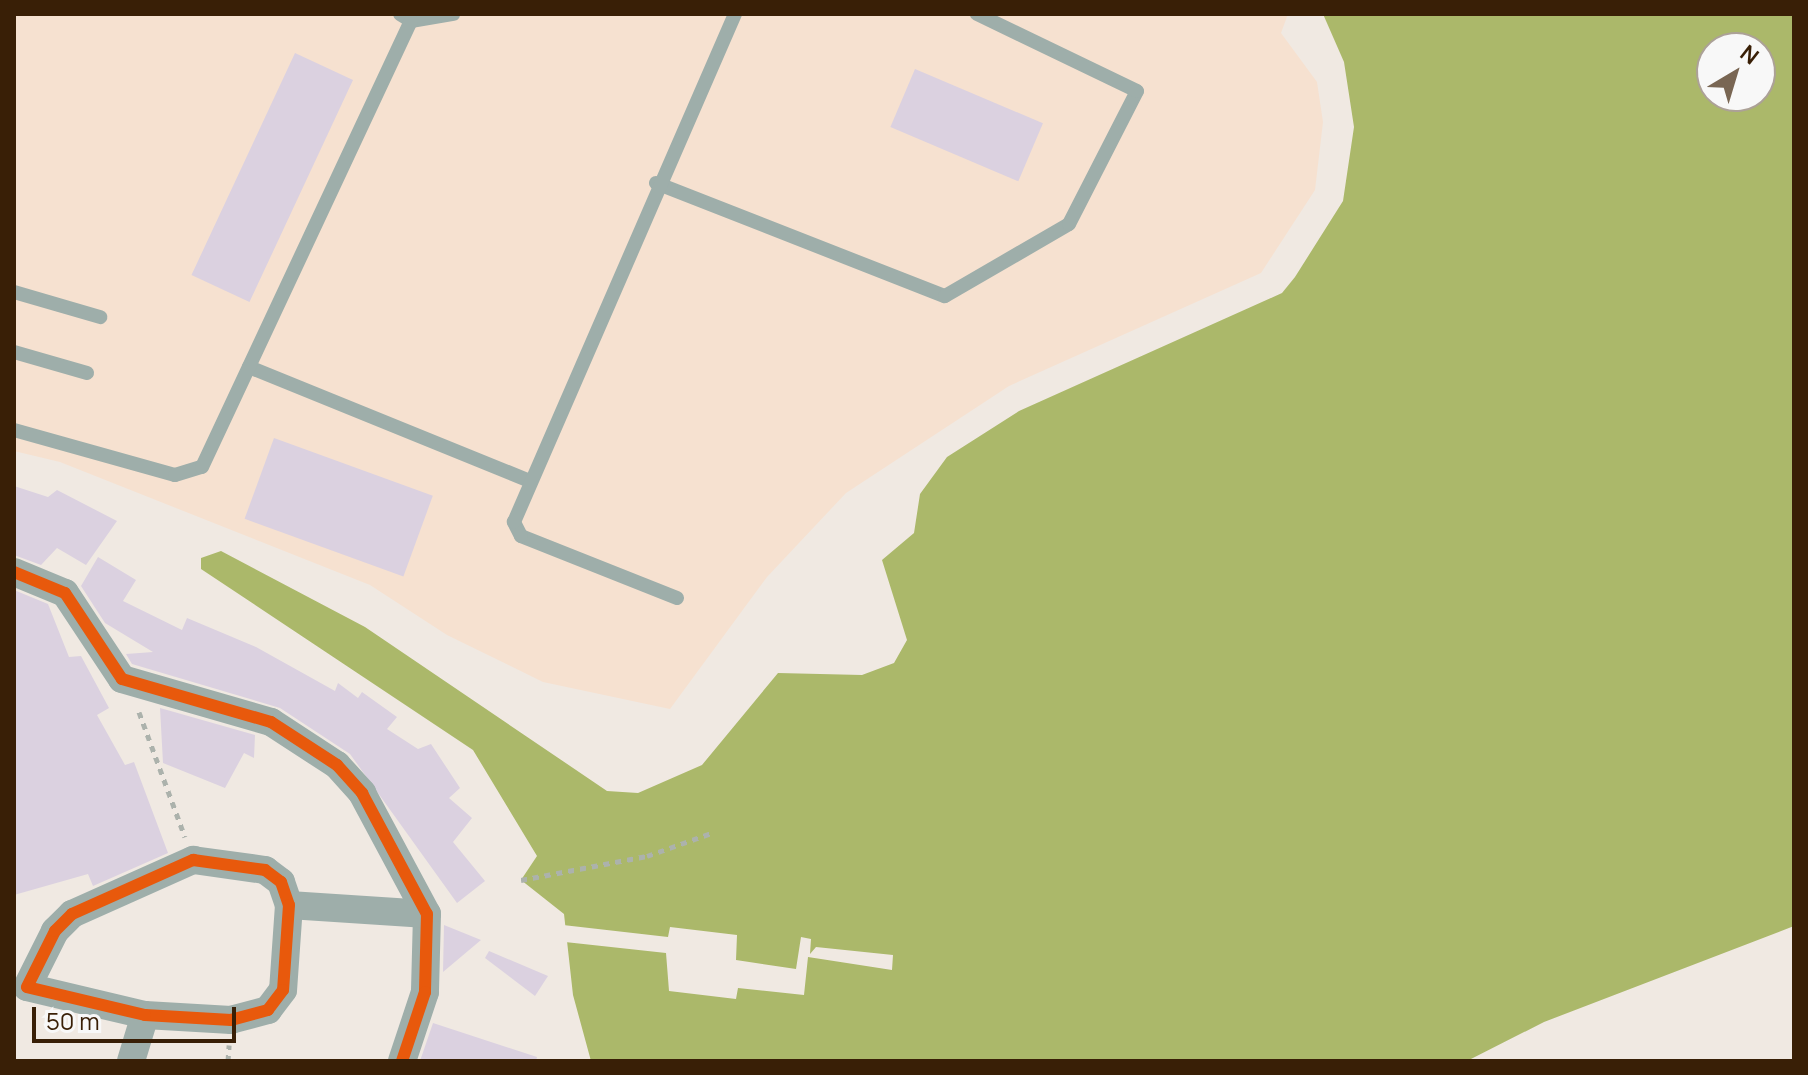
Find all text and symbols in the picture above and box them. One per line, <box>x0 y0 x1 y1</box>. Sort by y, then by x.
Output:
north arrow <box>1696 32 1776 112</box>
text: N <box>1734 38 1765 71</box>
scale bar <box>36 991 240 1041</box>
text: 50 m <box>46 1004 100 1037</box>

